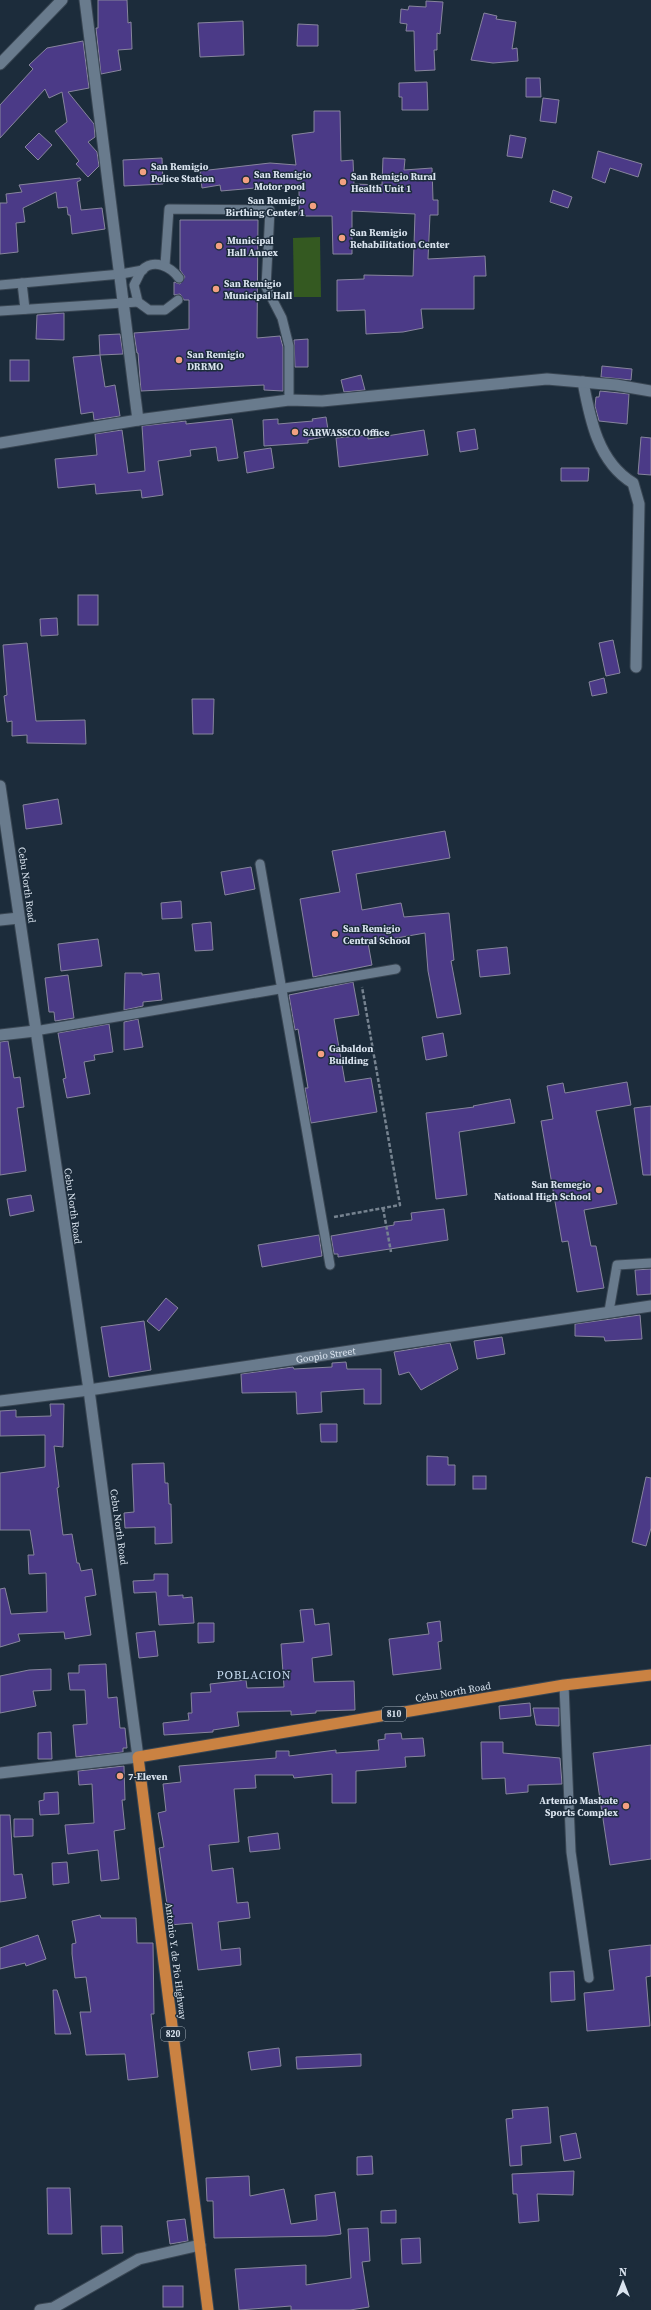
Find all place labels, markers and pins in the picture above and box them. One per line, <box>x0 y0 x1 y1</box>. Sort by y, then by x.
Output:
place label: San Remigio Police Station <box>151 160 214 185</box>
marker: San Remigio Police Station <box>138 167 148 177</box>
place label: San Remigio Motor pool <box>254 168 312 193</box>
place label: San Remigio Rural Health Unit 1 <box>351 170 436 195</box>
marker: San Remigio Motor pool <box>241 175 251 185</box>
marker: San Remigio Rural Health Unit 1 <box>338 177 348 187</box>
place label: San Remigio Birthing Center 1 <box>225 194 305 219</box>
marker: San Remigio Birthing Center 1 <box>308 201 318 211</box>
place label: San Remigio Rehabilitation Center <box>350 226 450 251</box>
marker: San Remigio Rehabilitation Center <box>337 233 347 243</box>
place label: Municipal Hall Annex <box>227 234 279 259</box>
marker: Municipal Hall Annex <box>214 241 224 251</box>
place label: San Remigio Municipal Hall <box>224 277 292 302</box>
marker: San Remigio Municipal Hall <box>211 284 221 294</box>
place label: San Remigio DRRMO <box>187 348 245 373</box>
marker: San Remigio DRRMO <box>174 355 184 365</box>
place label: SARWASSCO Office <box>303 426 389 439</box>
marker: SARWASSCO Office <box>290 427 300 437</box>
place label: San Remigio Central School <box>343 922 410 947</box>
marker: San Remigio Central School <box>330 929 340 939</box>
place label: Gabaldon Building <box>329 1042 373 1067</box>
marker: Gabaldon Building <box>316 1049 326 1059</box>
place label: San Remegio National High School <box>494 1178 591 1203</box>
marker: San Remegio National High School <box>594 1185 604 1195</box>
place label: 7-Eleven <box>128 1770 168 1783</box>
marker: 7-Eleven <box>115 1771 125 1781</box>
place label: Artemio Masbate Sports Complex <box>539 1794 618 1819</box>
marker: Artemio Masbate Sports Complex <box>621 1801 631 1811</box>

